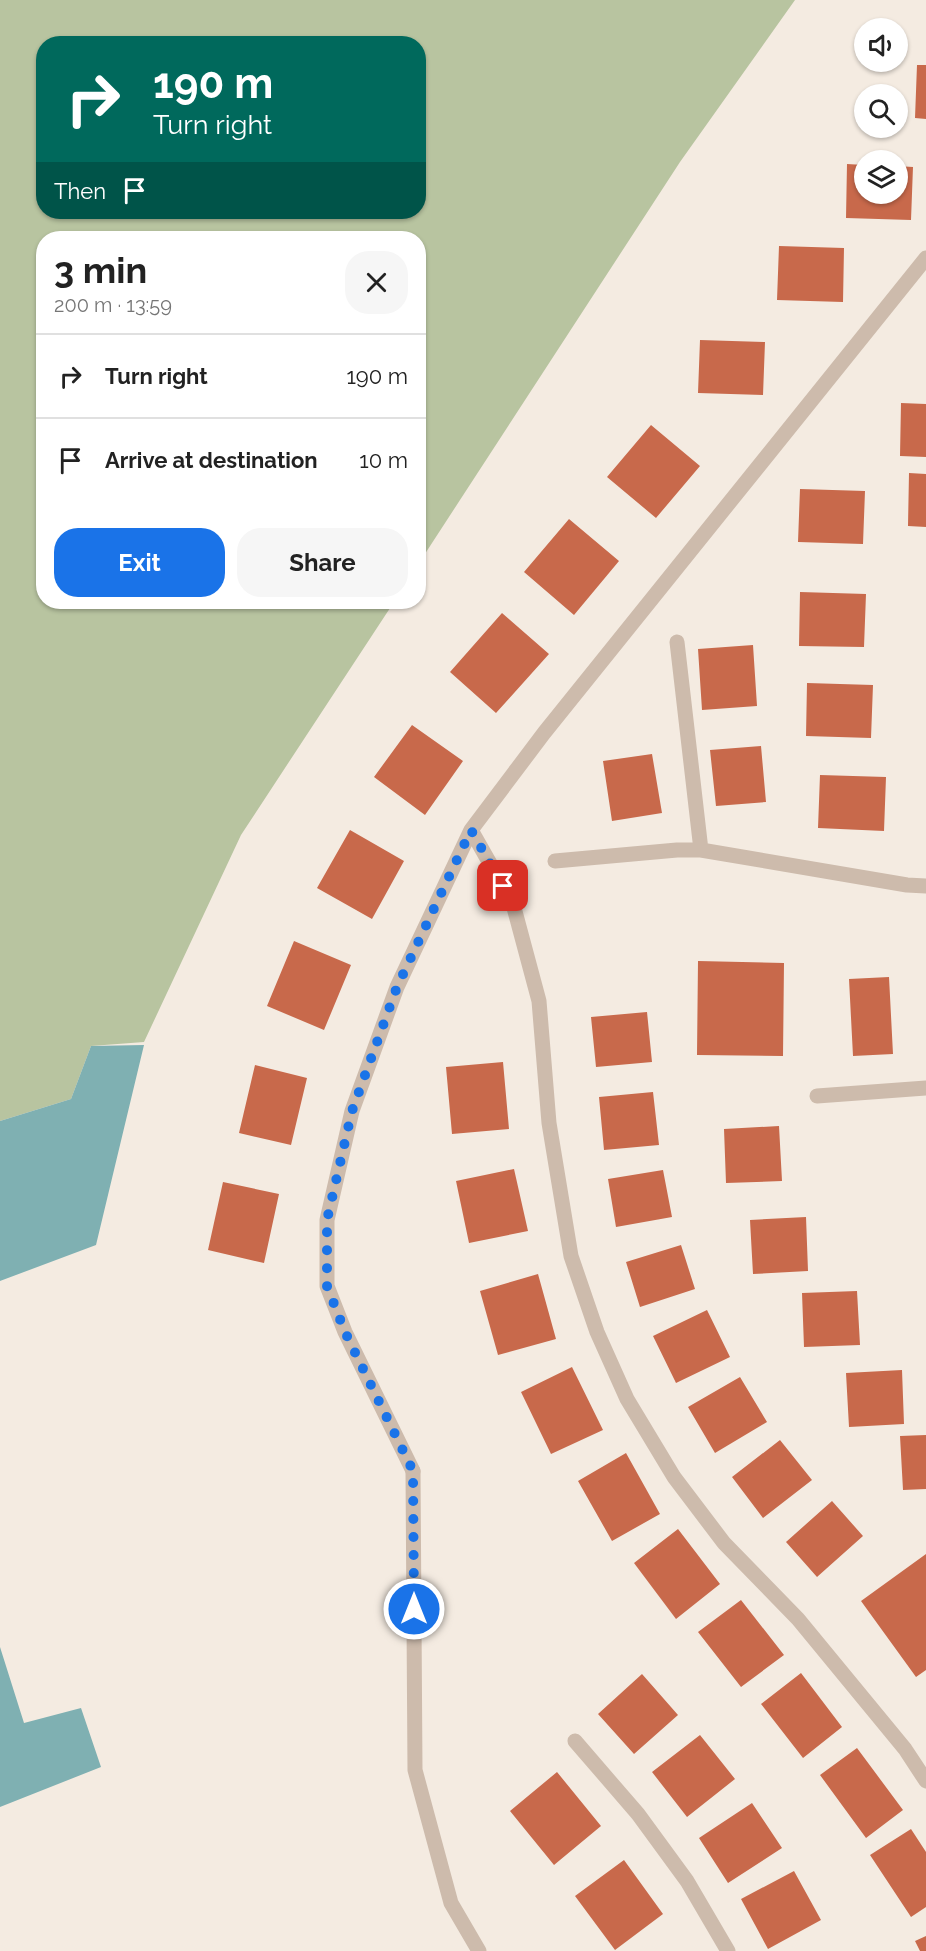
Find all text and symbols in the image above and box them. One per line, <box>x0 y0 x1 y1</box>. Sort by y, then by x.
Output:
map controls <box>854 18 908 204</box>
button: sound <box>854 18 908 72</box>
text: 190 m <box>153 59 273 108</box>
icon: right <box>54 60 132 138</box>
button: search <box>854 84 908 138</box>
text: Turn right <box>153 109 272 140</box>
button: layers <box>854 150 908 204</box>
icon: arrive <box>118 174 151 207</box>
text: Then <box>54 178 106 204</box>
text: 3 min <box>54 249 147 291</box>
button: close <box>345 251 408 314</box>
text: 200 m · 13:59 <box>54 293 172 317</box>
icon: right <box>54 360 87 393</box>
text: Turn right <box>105 363 208 389</box>
text: 190 m <box>346 363 408 389</box>
icon: arrive <box>54 444 87 477</box>
text: Arrive at destination <box>105 447 318 473</box>
text: 10 m <box>359 447 408 473</box>
button: Exit <box>54 528 225 597</box>
button: Share <box>237 528 408 597</box>
pin <box>477 860 528 911</box>
icon: arrive <box>486 869 519 902</box>
position arrow <box>382 1577 446 1641</box>

